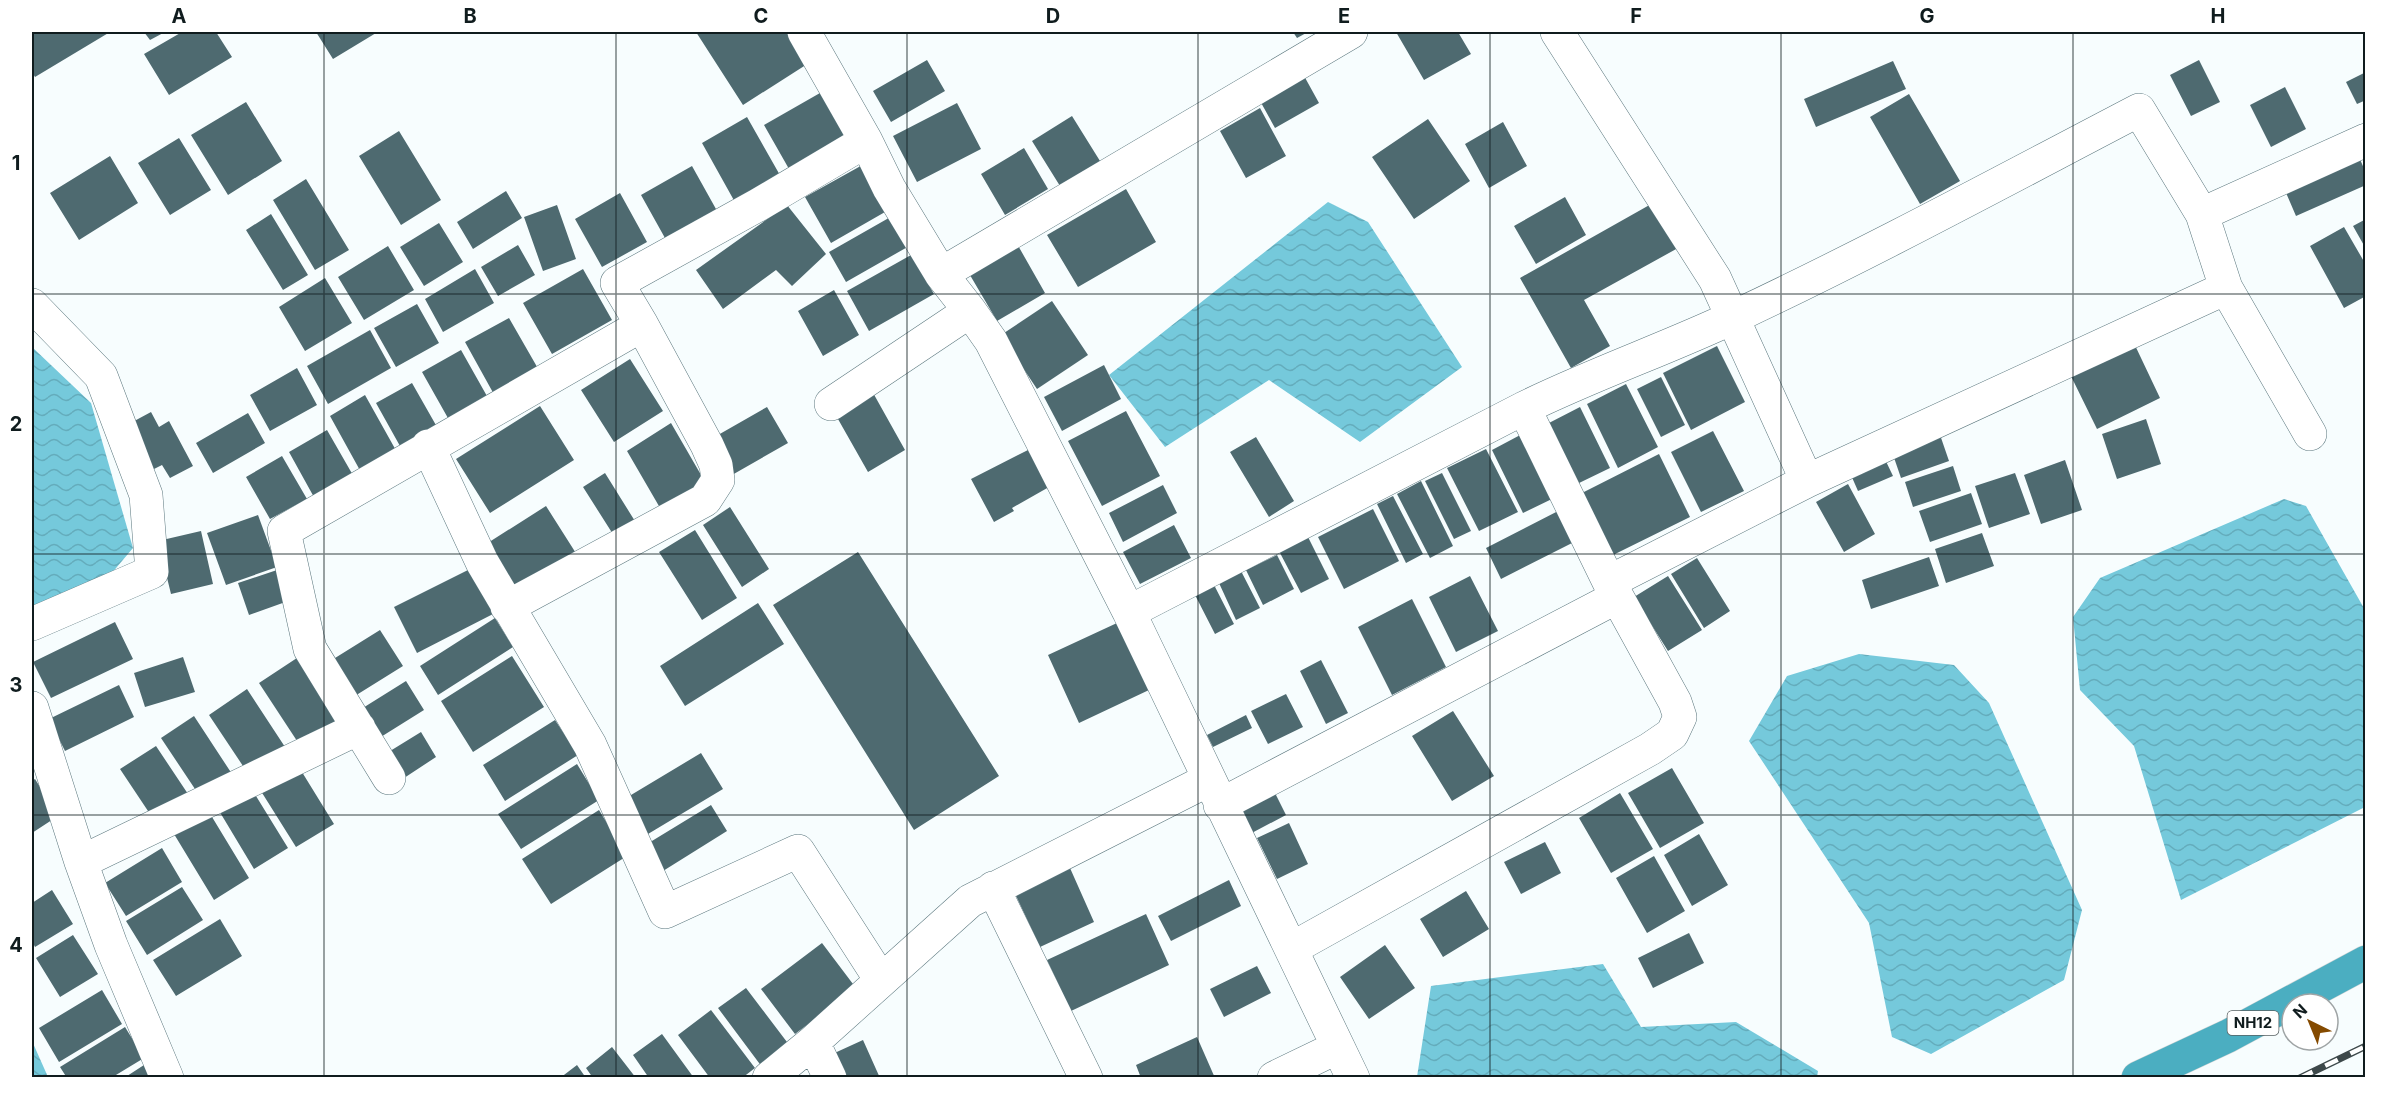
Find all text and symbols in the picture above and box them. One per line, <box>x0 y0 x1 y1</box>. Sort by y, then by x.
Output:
text: A <box>172 4 187 28</box>
text: B <box>463 4 477 28</box>
text: C <box>754 4 768 28</box>
text: D <box>1046 4 1060 28</box>
text: E <box>1338 4 1350 28</box>
text: F <box>1630 4 1642 28</box>
text: G <box>1919 4 1935 28</box>
text: H <box>2211 4 2225 28</box>
text: 1 <box>12 151 20 175</box>
text: 2 <box>10 412 22 436</box>
text: 3 <box>10 673 22 697</box>
text: 4 <box>9 933 23 957</box>
north arrow <box>2280 992 2340 1052</box>
text: N <box>2288 1000 2311 1023</box>
road number: NH12 <box>2228 1011 2278 1035</box>

